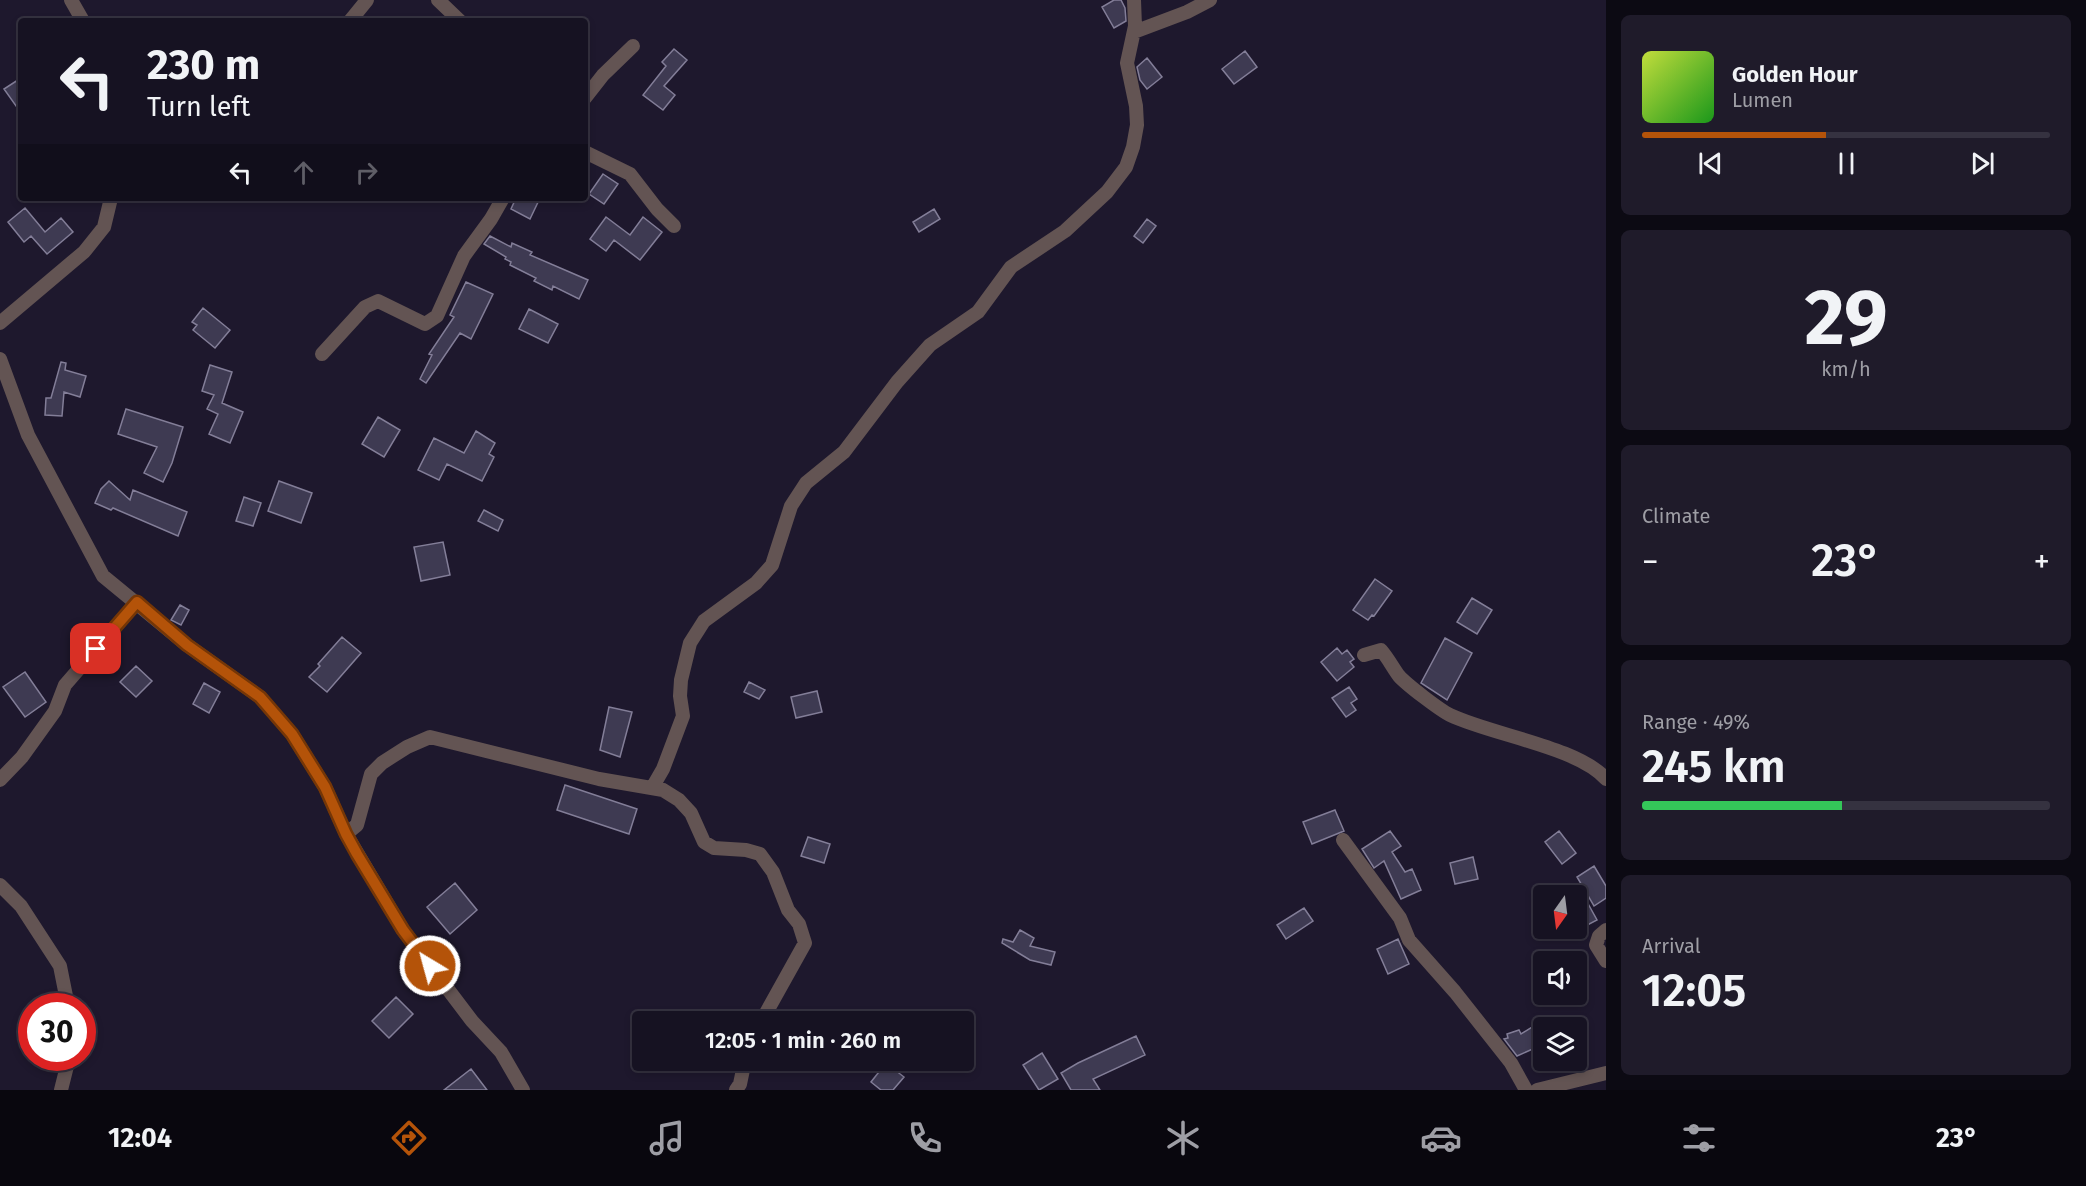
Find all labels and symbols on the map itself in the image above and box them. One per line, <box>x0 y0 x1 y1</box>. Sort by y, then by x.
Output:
pin <box>70 623 121 674</box>
north arrow <box>1533 885 1587 939</box>
position arrow <box>398 934 462 998</box>
speed limit sign: 30 <box>18 993 96 1071</box>

